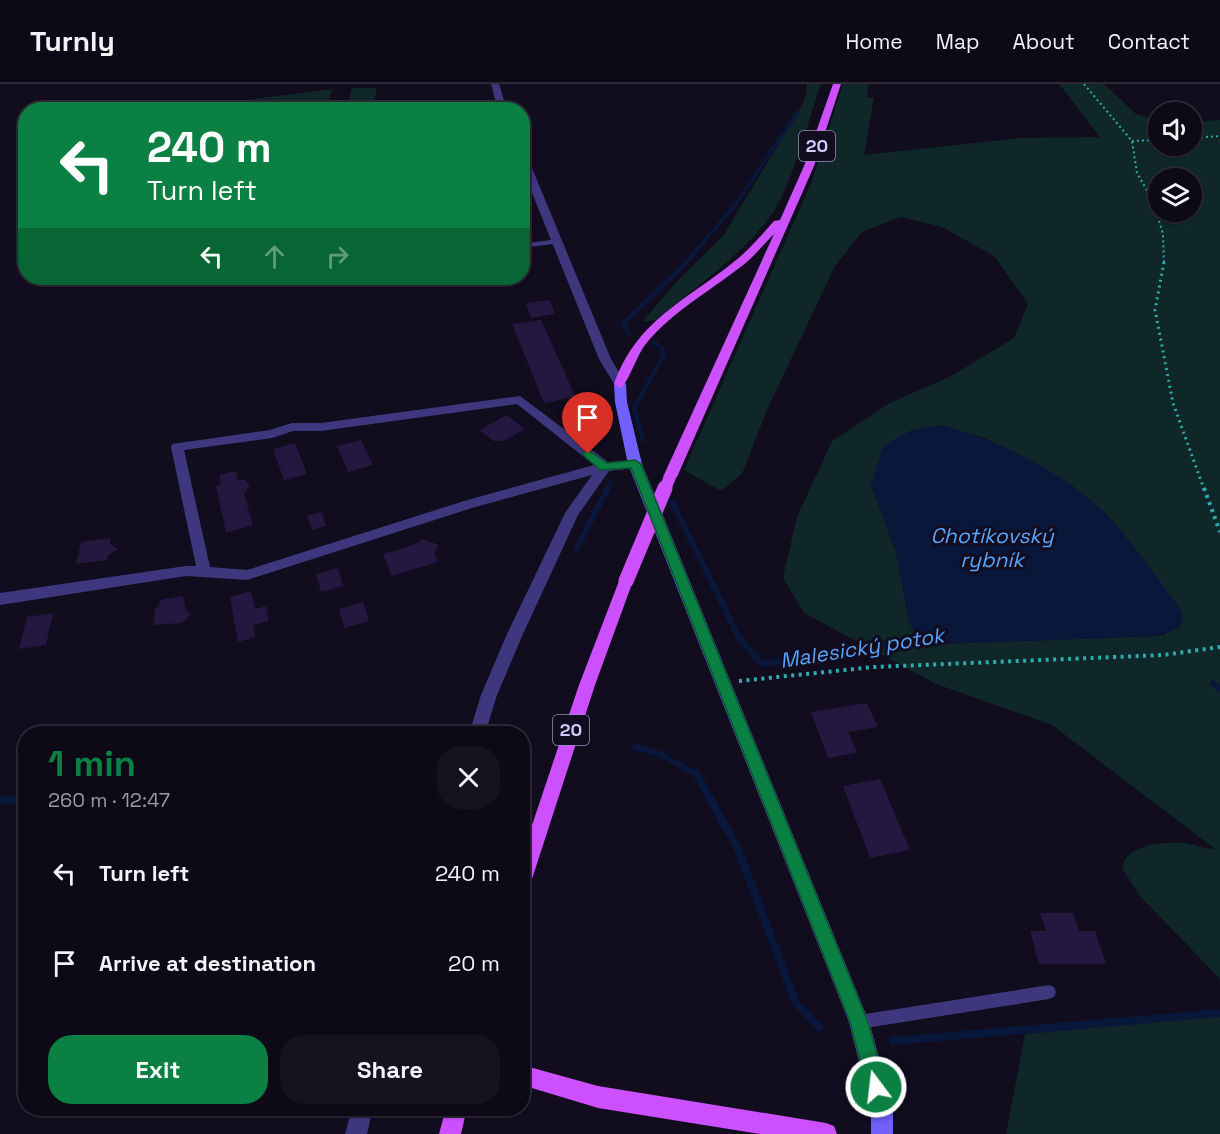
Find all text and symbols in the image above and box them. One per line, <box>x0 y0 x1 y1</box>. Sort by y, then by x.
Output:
text: Turnly <box>30 23 115 59</box>
text: Home <box>845 28 903 55</box>
text: Map <box>936 28 980 55</box>
text: About <box>1013 28 1075 55</box>
text: Contact <box>1108 28 1190 55</box>
map controls <box>1148 102 1202 222</box>
button: sound <box>1148 102 1202 156</box>
text: 240 m <box>147 121 272 174</box>
icon: left <box>48 126 126 204</box>
road number: 20 <box>799 131 835 161</box>
button: layers <box>1148 168 1202 222</box>
text: Turn left <box>147 173 257 208</box>
icon: left <box>195 240 228 273</box>
icon: ahead <box>258 240 291 273</box>
icon: right <box>321 240 354 273</box>
pin <box>562 392 613 454</box>
icon: arrive <box>571 401 604 434</box>
water label: Chotíkovský rybník <box>930 522 1055 573</box>
water label: Malesický potok <box>778 621 949 674</box>
road number: 20 <box>553 715 589 745</box>
text: 1 min <box>48 741 136 787</box>
button: close <box>437 746 500 809</box>
text: 260 m · 12:47 <box>48 787 170 813</box>
icon: left <box>48 857 81 890</box>
text: Turn left <box>99 859 189 887</box>
text: 240 m <box>435 859 500 887</box>
icon: arrive <box>48 947 81 980</box>
text: Arrive at destination <box>99 949 316 977</box>
text: 20 m <box>448 949 500 977</box>
button: Exit <box>48 1035 268 1104</box>
button: Share <box>280 1035 500 1104</box>
position arrow <box>844 1055 908 1119</box>

